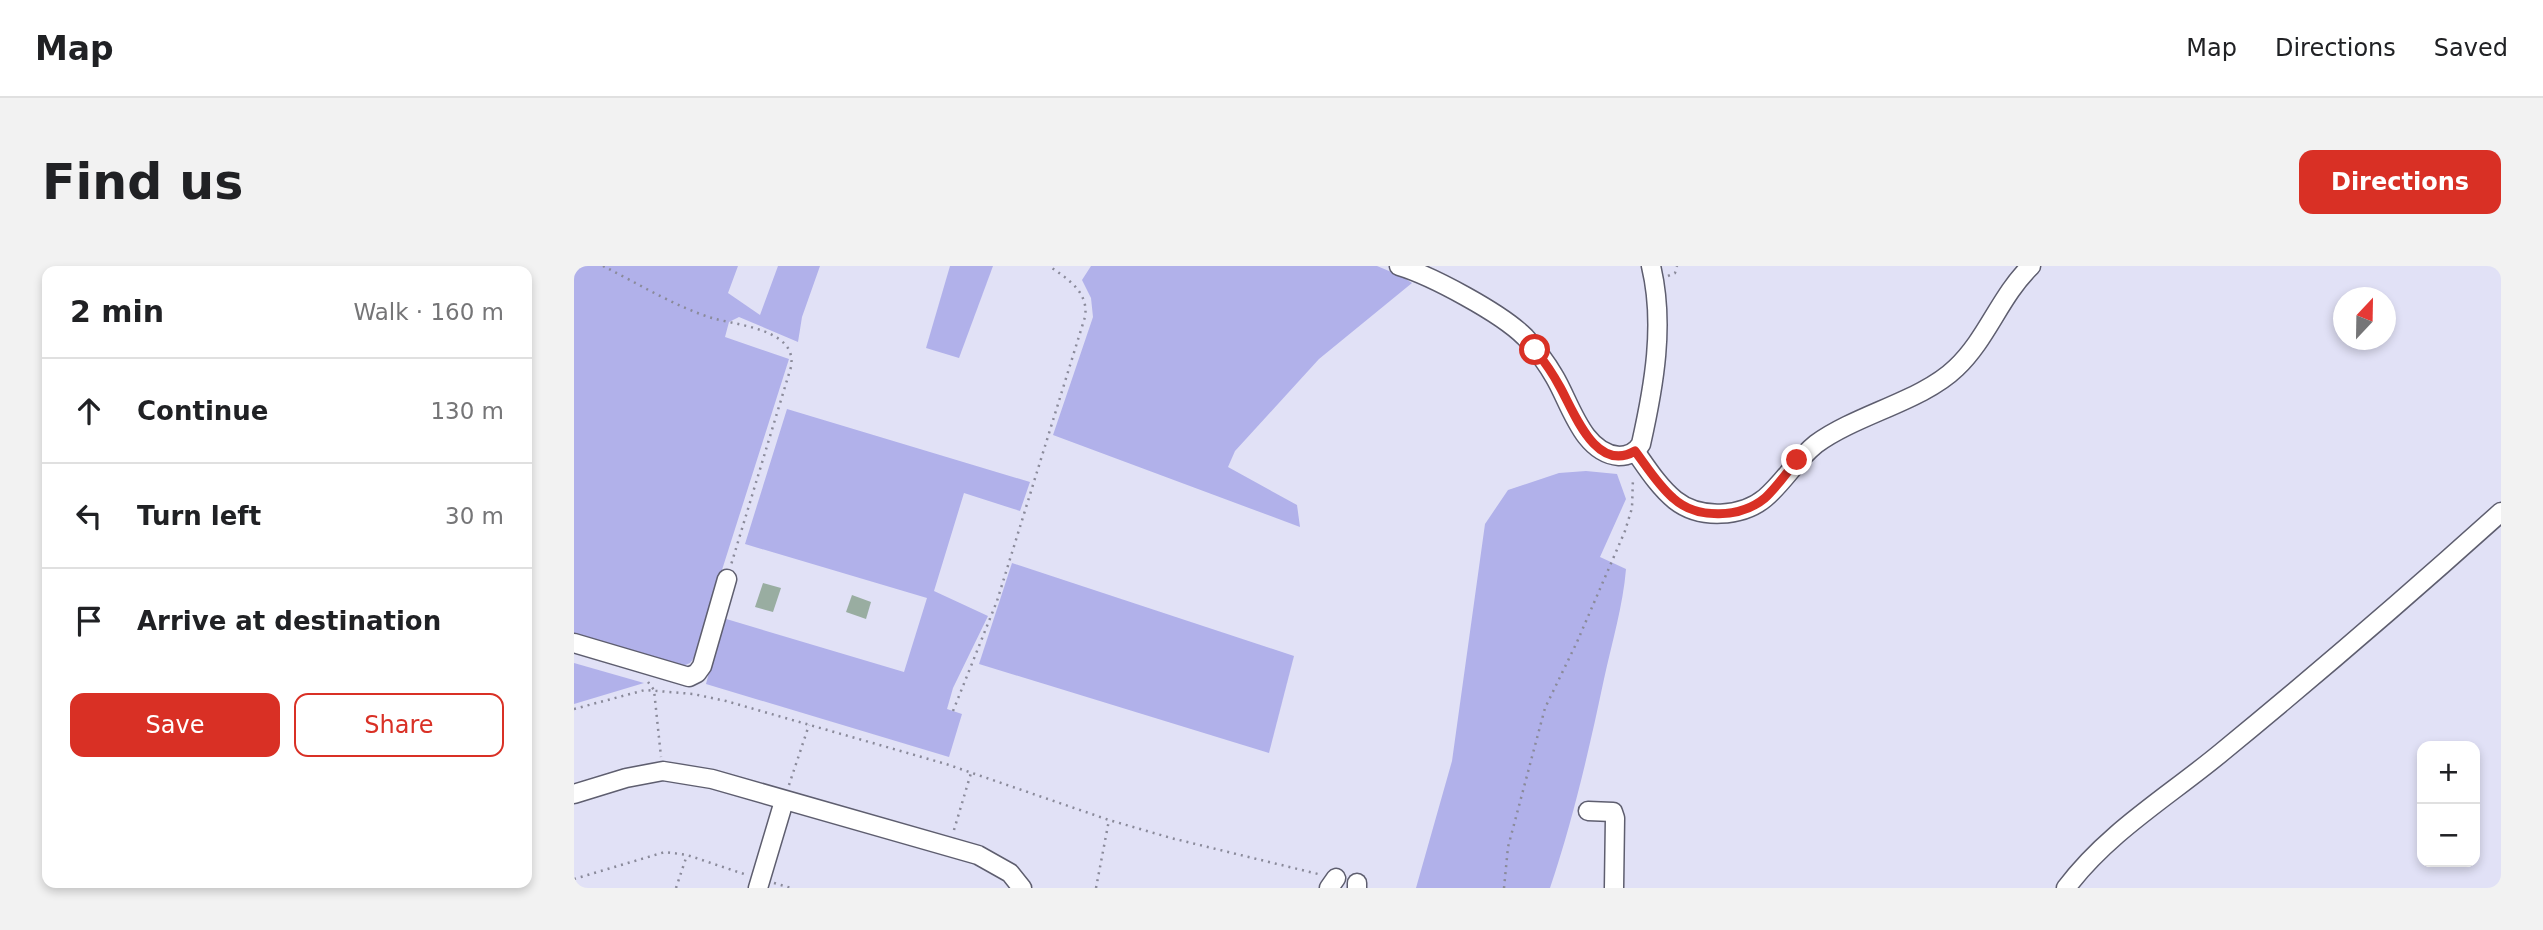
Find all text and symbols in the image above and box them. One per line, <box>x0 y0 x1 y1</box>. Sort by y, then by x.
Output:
text: Map <box>35 29 114 68</box>
text: Map <box>2186 34 2237 62</box>
text: Directions <box>2275 34 2396 62</box>
text: Saved <box>2434 34 2508 62</box>
button: Directions <box>2299 150 2501 214</box>
text: Find us <box>42 154 243 211</box>
north arrow <box>2333 287 2396 350</box>
text: 2 min <box>70 294 164 329</box>
text: Walk · 160 m <box>353 299 504 325</box>
route start <box>1519 334 1550 365</box>
icon: ahead <box>70 392 108 430</box>
text: Continue <box>137 396 268 426</box>
text: 130 m <box>430 398 504 424</box>
route end <box>1781 444 1812 475</box>
icon: left <box>70 497 108 535</box>
text: Turn left <box>137 501 261 531</box>
text: 30 m <box>445 503 504 529</box>
icon: arrive <box>70 602 108 640</box>
text: Arrive at destination <box>137 606 441 636</box>
button: Save <box>70 693 280 757</box>
button: Share <box>294 693 504 757</box>
map controls <box>2417 741 2480 867</box>
button: + <box>2417 741 2480 804</box>
button: − <box>2417 804 2480 867</box>

